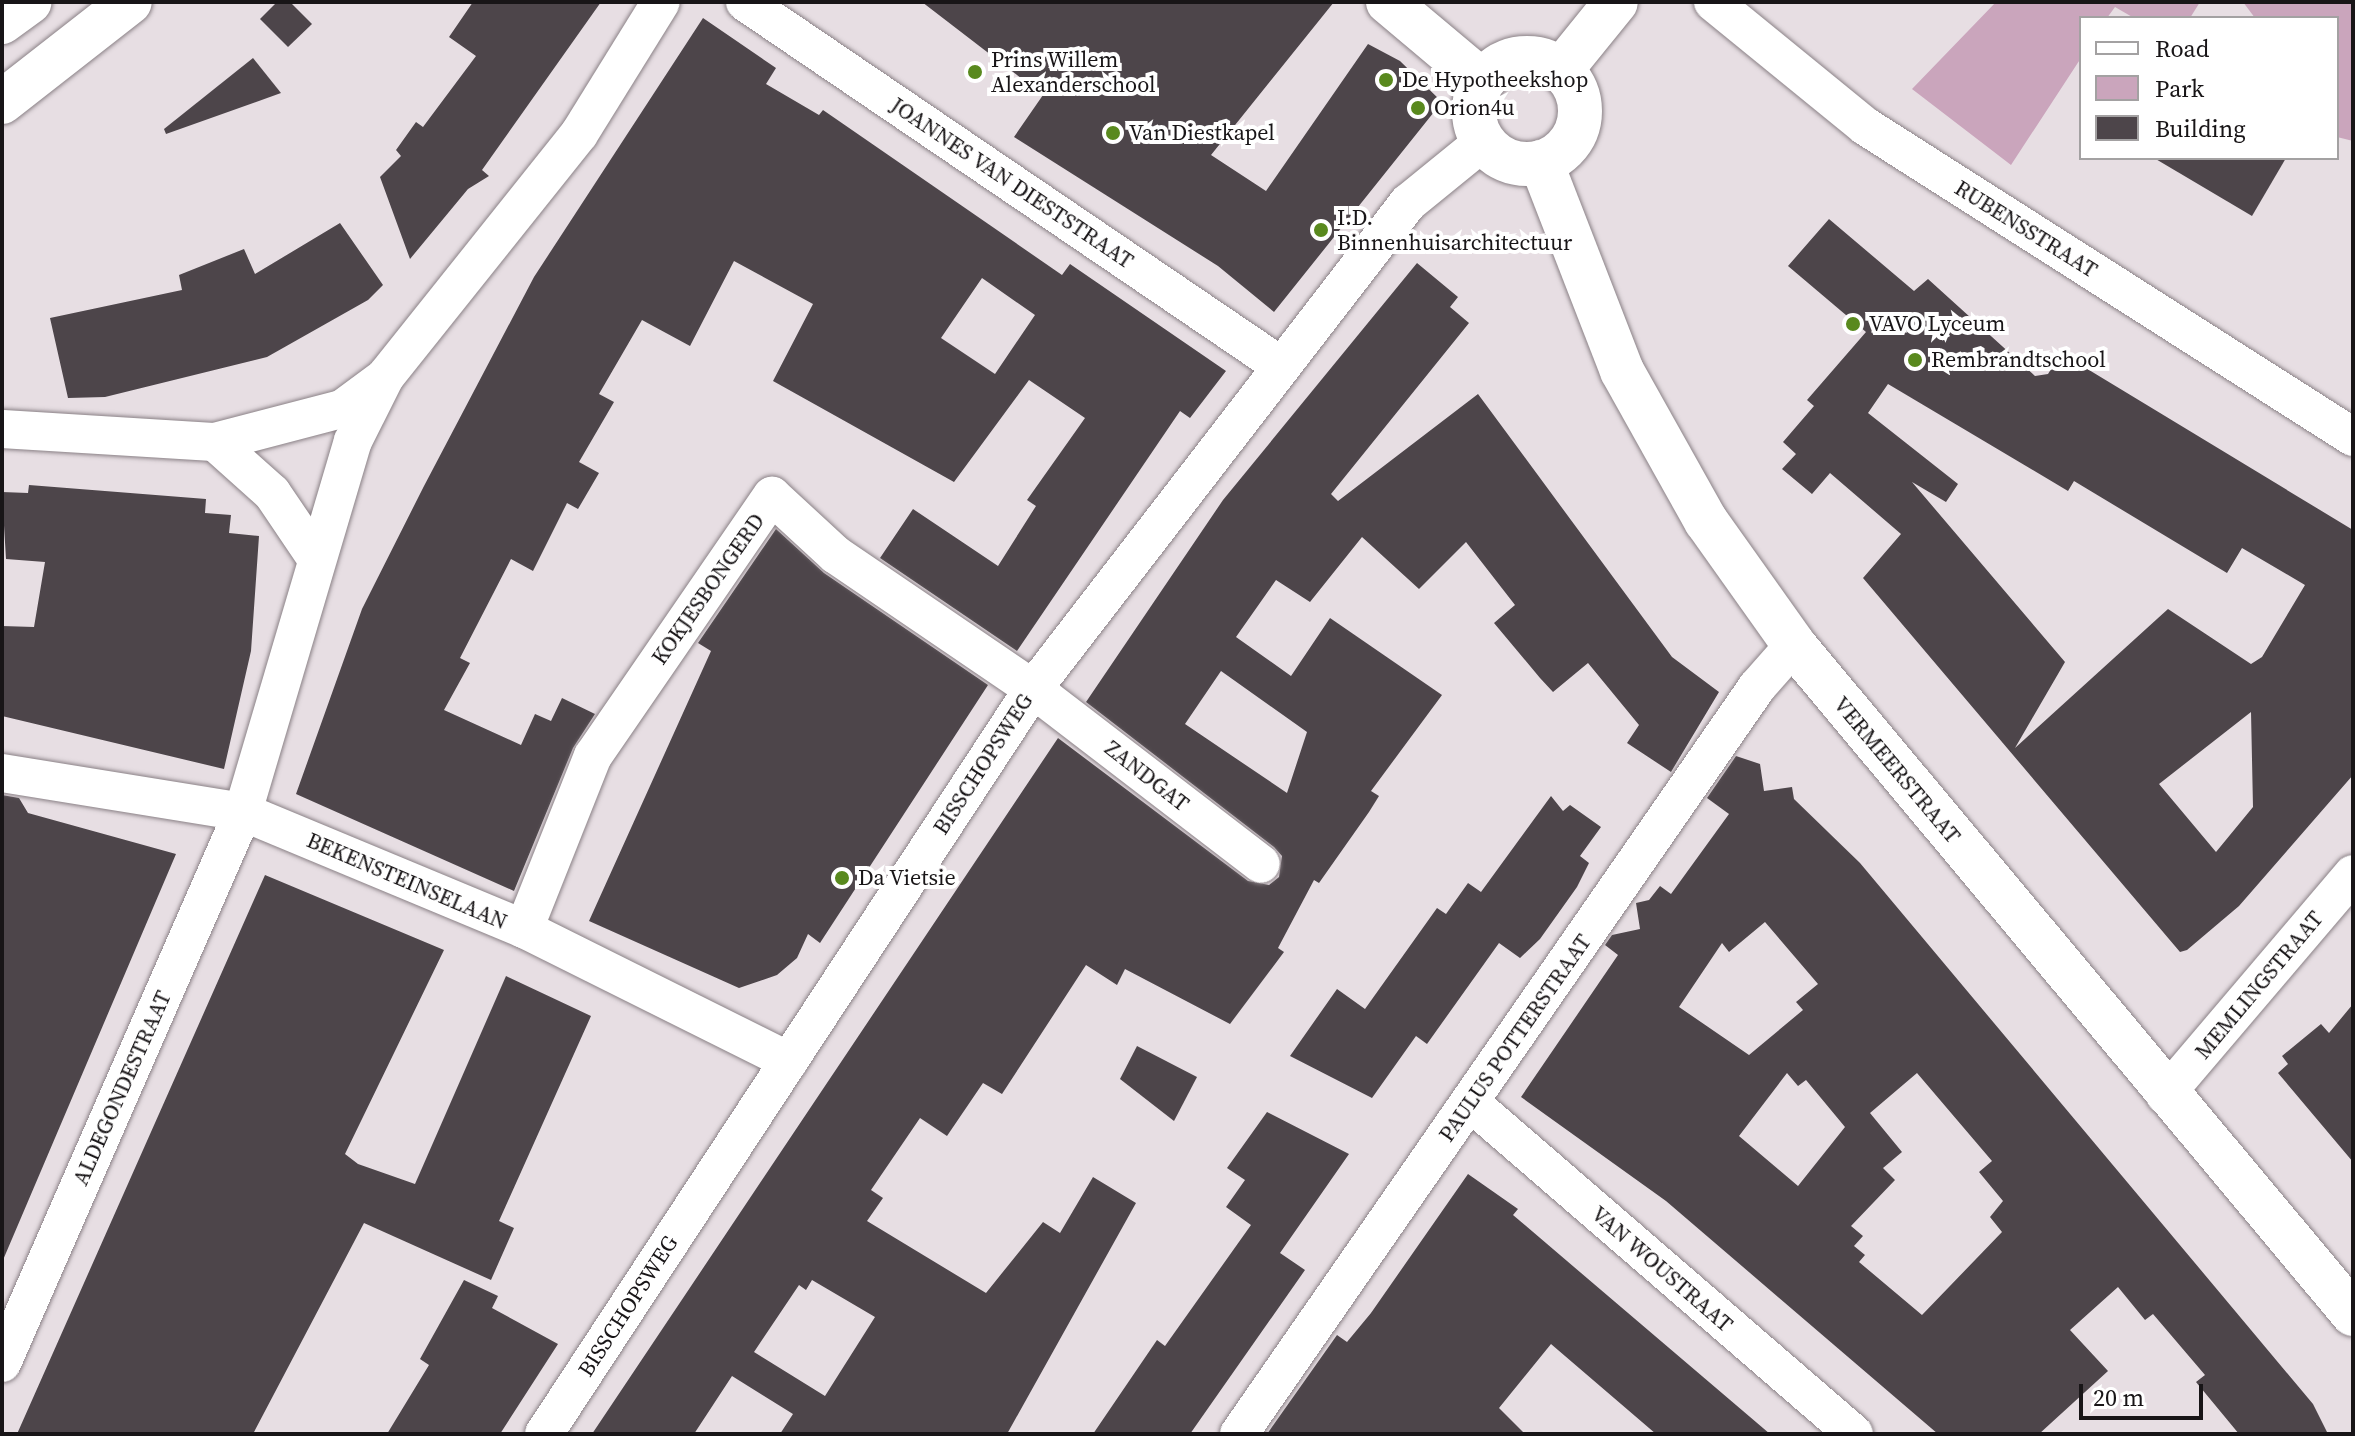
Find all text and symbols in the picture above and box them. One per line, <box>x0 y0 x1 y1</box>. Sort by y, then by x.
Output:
legend <box>2079 16 2339 160</box>
text: Road <box>2155 32 2209 65</box>
place label: Prins Willem Alexanderschool <box>991 46 1156 98</box>
marker: Prins Willem Alexanderschool <box>966 63 984 81</box>
place label: De Hypotheekshop <box>1402 67 1588 93</box>
marker: De Hypotheekshop <box>1377 71 1395 89</box>
text: Park <box>2155 72 2204 105</box>
street label: JOANNES VAN DIESTSTRAAT <box>885 92 1139 274</box>
place label: Orion4u <box>1434 95 1515 121</box>
marker: Orion4u <box>1409 99 1427 117</box>
text: Building <box>2155 112 2246 145</box>
place label: Van Diestkapel <box>1129 120 1275 146</box>
marker: Van Diestkapel <box>1104 124 1122 142</box>
street label: RUBENSSTRAAT <box>1950 175 2102 283</box>
place label: I.D. Binnenhuisarchitectuur <box>1337 204 1572 256</box>
marker: I.D. Binnenhuisarchitectuur <box>1312 221 1330 239</box>
place label: VAVO Lyceum <box>1869 311 2005 337</box>
marker: VAVO Lyceum <box>1844 315 1862 333</box>
place label: Rembrandtschool <box>1931 347 2106 373</box>
marker: Rembrandtschool <box>1906 351 1924 369</box>
street label: KOKJESBONGERD <box>646 508 770 670</box>
street label: BISSCHOPSWEG <box>928 689 1038 839</box>
street label: VERMEERSTRAAT <box>1828 691 1966 849</box>
street label: ZANDGAT <box>1100 735 1194 817</box>
street label: BEKENSTEINSELAAN <box>303 827 511 935</box>
place label: Da Vietsie <box>858 865 956 891</box>
marker: Da Vietsie <box>833 869 851 887</box>
street label: MEMLINGSTRAAT <box>2189 906 2329 1064</box>
street label: PAULUS POTTERSTRAAT <box>1433 929 1597 1147</box>
street label: ALDEGONDESTRAAT <box>67 987 177 1189</box>
street label: VAN WOUSTRAAT <box>1586 1200 1738 1338</box>
street label: BISSCHOPSWEG <box>573 1231 683 1381</box>
scale bar <box>2083 1368 2207 1418</box>
text: 20 m <box>2093 1381 2144 1414</box>

